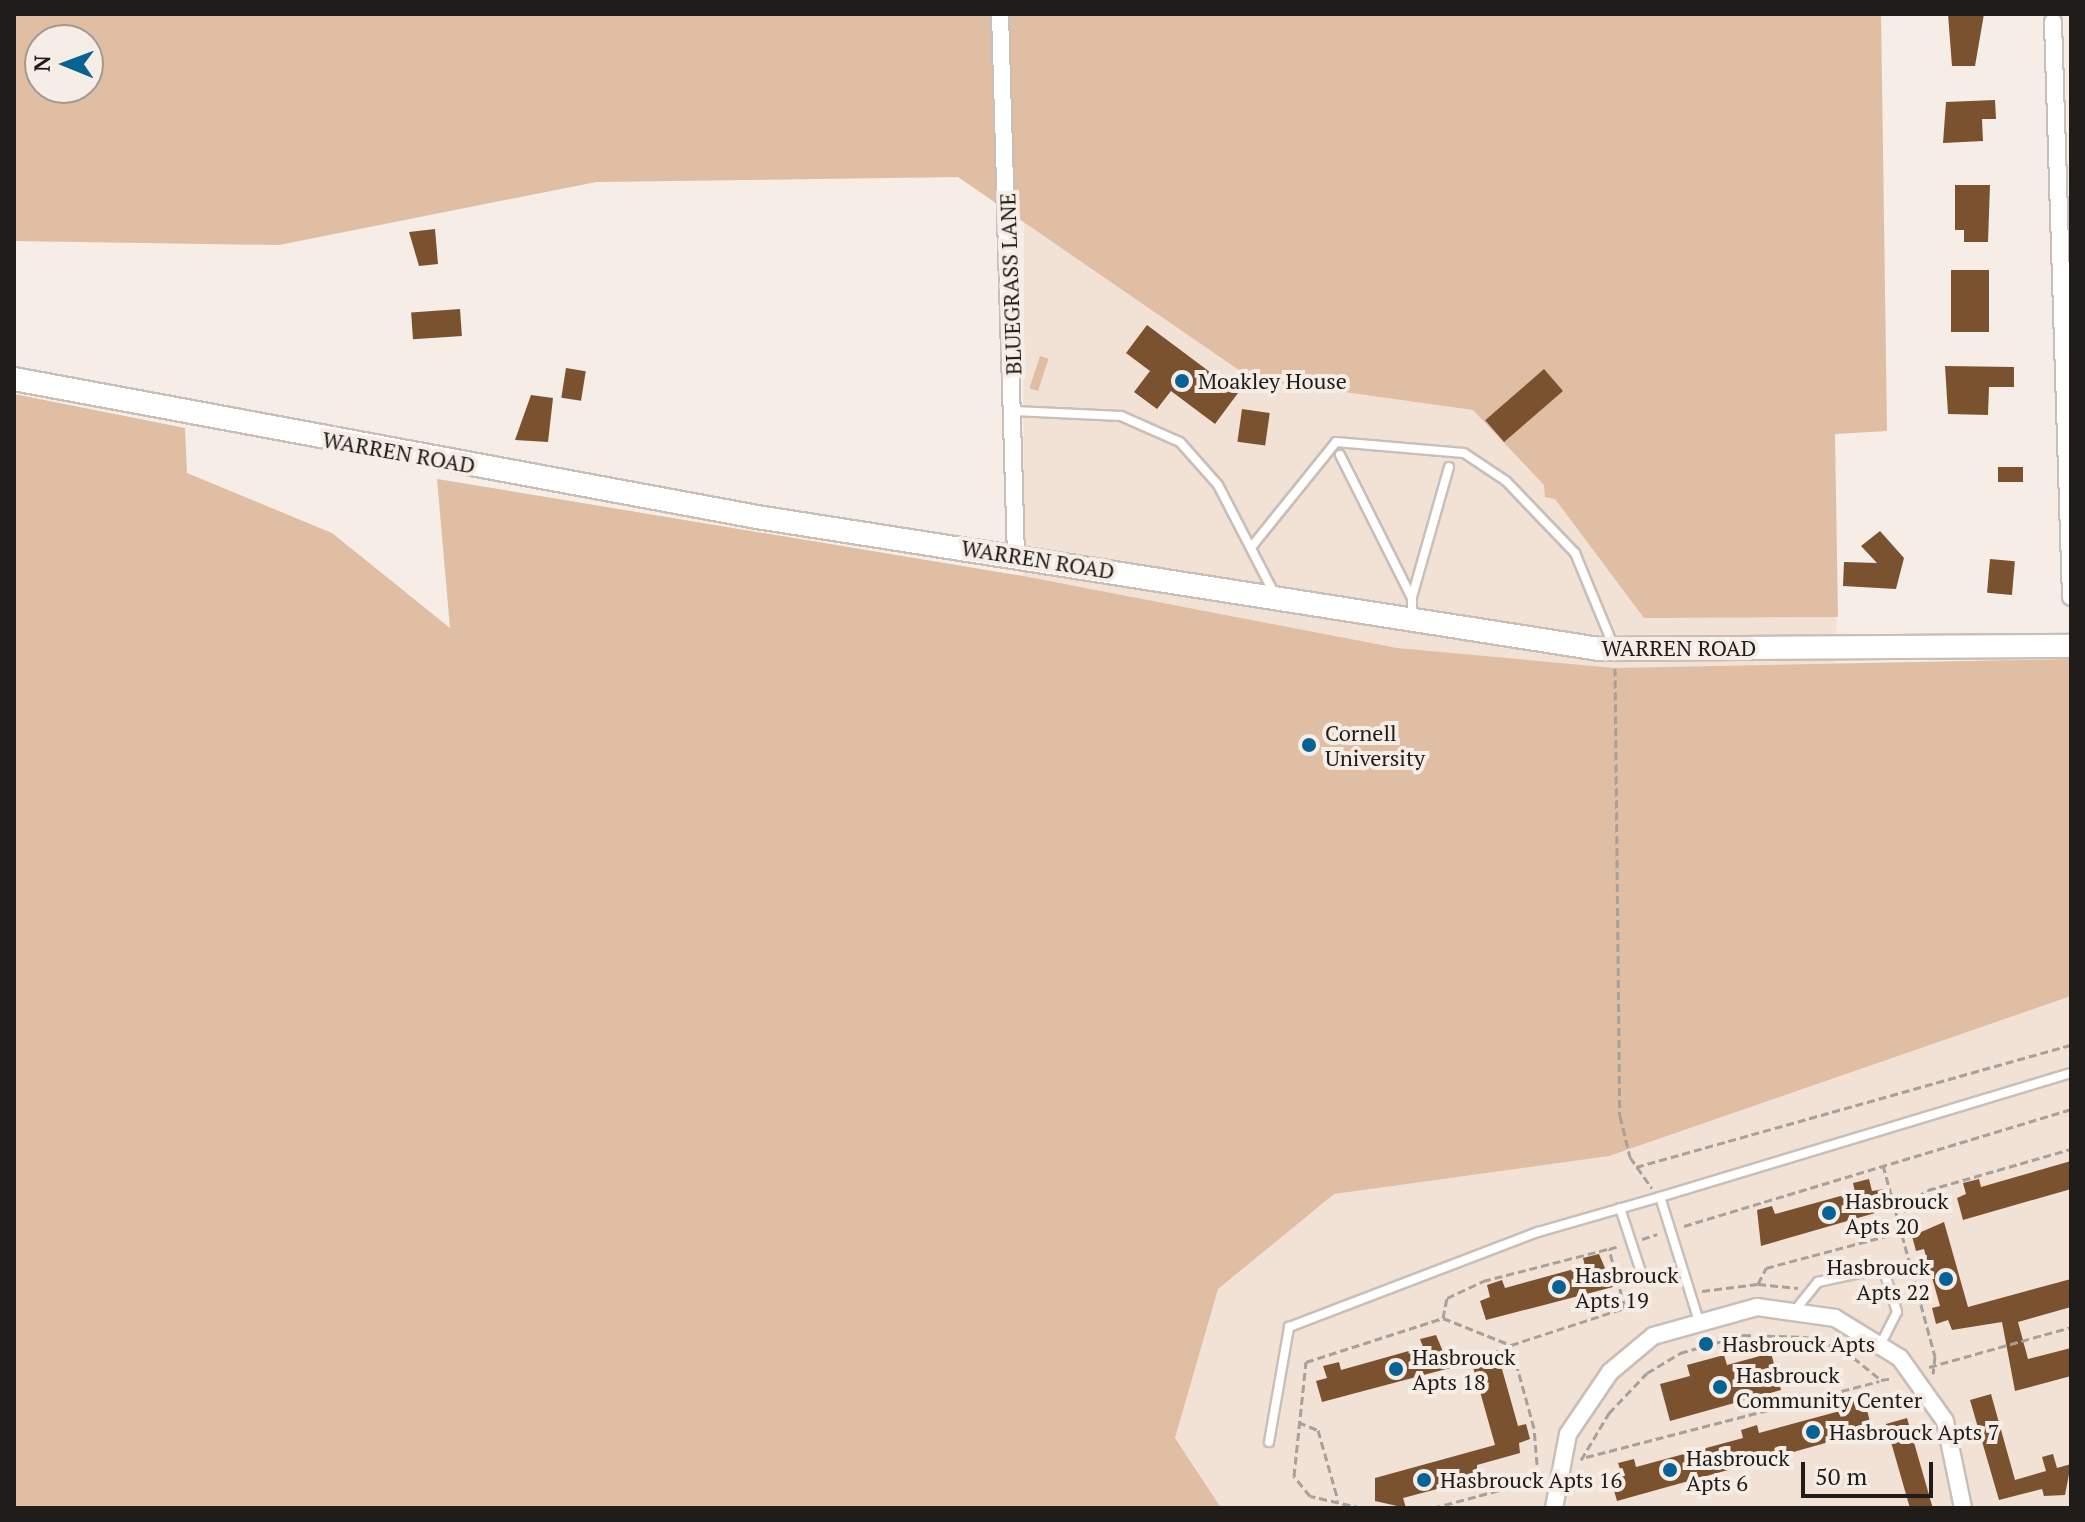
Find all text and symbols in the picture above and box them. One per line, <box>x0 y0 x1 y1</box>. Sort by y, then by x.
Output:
north arrow <box>24 24 104 104</box>
text: N <box>27 55 56 72</box>
street label: BLUEGRASS LANE <box>994 192 1026 376</box>
place label: Moakley House <box>1198 368 1347 394</box>
marker: Moakley House <box>1173 372 1191 390</box>
street label: WARREN ROAD <box>320 426 478 478</box>
street label: WARREN ROAD <box>959 534 1117 584</box>
street label: WARREN ROAD <box>1602 635 1756 661</box>
place label: Cornell University <box>1325 719 1425 770</box>
marker: Cornell University <box>1300 736 1318 754</box>
place label: Hasbrouck Apts 20 <box>1845 1187 1948 1238</box>
marker: Hasbrouck Apts 20 <box>1820 1204 1838 1222</box>
place label: Hasbrouck Apts 22 <box>1827 1253 1930 1304</box>
place label: Hasbrouck Apts 19 <box>1575 1261 1678 1312</box>
marker: Hasbrouck Apts 22 <box>1937 1270 1955 1288</box>
marker: Hasbrouck Apts 19 <box>1550 1278 1568 1296</box>
place label: Hasbrouck Apts <box>1722 1331 1876 1357</box>
marker: Hasbrouck Apts <box>1697 1335 1715 1353</box>
place label: Hasbrouck Apts 18 <box>1412 1343 1515 1394</box>
marker: Hasbrouck Apts 18 <box>1387 1360 1405 1378</box>
place label: Hasbrouck Community Center <box>1736 1361 1922 1412</box>
marker: Hasbrouck Community Center <box>1711 1378 1729 1396</box>
place label: Hasbrouck Apts 7 <box>1829 1419 2000 1445</box>
marker: Hasbrouck Apts 7 <box>1804 1423 1822 1441</box>
place label: Hasbrouck Apts 6 <box>1686 1444 1789 1496</box>
scale bar <box>1805 1446 1937 1496</box>
text: 50 m <box>1815 1460 1867 1492</box>
marker: Hasbrouck Apts 6 <box>1661 1461 1679 1479</box>
place label: Hasbrouck Apts 16 <box>1440 1467 1623 1493</box>
marker: Hasbrouck Apts 16 <box>1415 1471 1433 1489</box>

